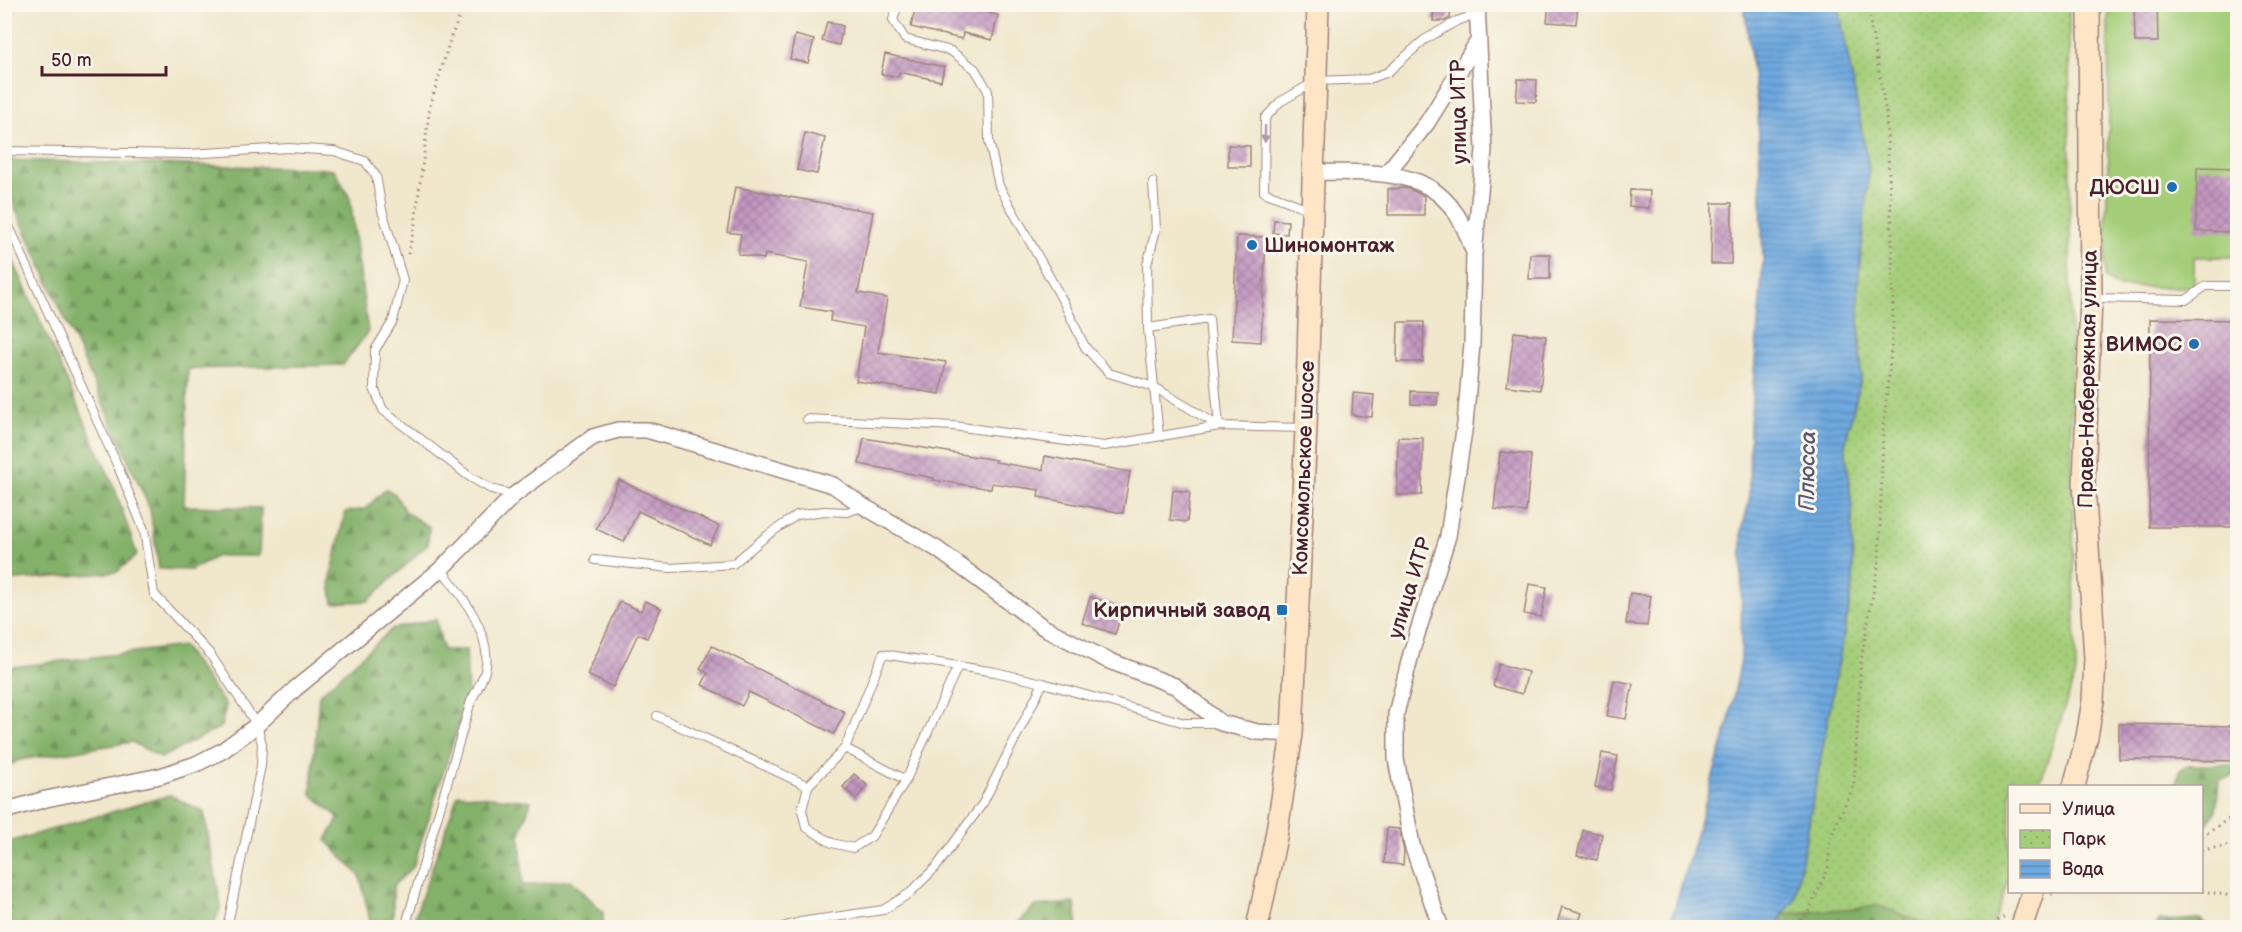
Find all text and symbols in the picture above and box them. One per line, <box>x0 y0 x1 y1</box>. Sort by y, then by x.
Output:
scale bar <box>42 39 166 77</box>
text: 50 m <box>51 50 92 71</box>
street label: улица ИТР <box>1446 59 1472 165</box>
one-way arrow <box>1260 124 1269 143</box>
place label: ДЮСШ <box>2090 175 2160 200</box>
marker: ДЮСШ <box>2165 180 2179 194</box>
place label: Шиномонтаж <box>1264 233 1394 258</box>
marker: Шиномонтаж <box>1245 238 1259 252</box>
street label: Право-Набережная улица <box>2073 249 2103 509</box>
place label: ВИМОС <box>2106 332 2182 357</box>
marker: ВИМОС <box>2187 337 2201 351</box>
street label: Комсомольское шоссе <box>1288 360 1320 576</box>
water label: Плюсса <box>1794 431 1822 511</box>
street label: улица ИТР <box>1383 534 1437 642</box>
place label: Кирпичный завод <box>1093 598 1270 623</box>
marker: Кирпичный завод <box>1275 603 1289 617</box>
legend <box>2008 785 2203 893</box>
text: Улица <box>2062 799 2116 820</box>
text: Парк <box>2062 829 2106 850</box>
text: Вода <box>2062 859 2104 880</box>

